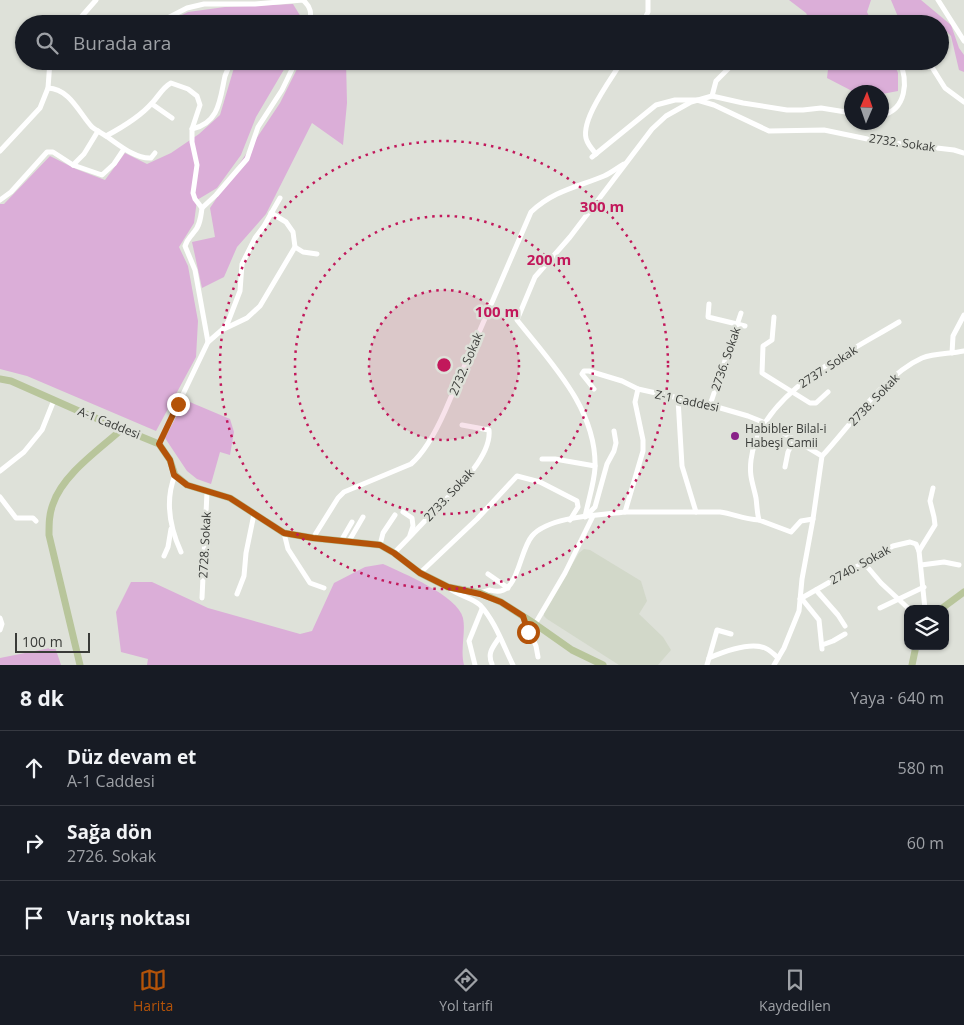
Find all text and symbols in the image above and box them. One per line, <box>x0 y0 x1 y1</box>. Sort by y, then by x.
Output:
search box <box>15 15 949 70</box>
icon: search <box>33 29 61 57</box>
text: Burada ara <box>73 30 171 56</box>
north arrow <box>844 85 889 130</box>
street label: 2732. Sokak <box>868 129 937 156</box>
text: 300 m <box>580 196 624 216</box>
text: 200 m <box>527 249 571 269</box>
text: 100 m <box>475 301 519 321</box>
street label: 2736. Sokak <box>707 324 745 393</box>
street label: 2732. Sokak <box>445 329 487 398</box>
street label: 2737. Sokak <box>795 341 861 392</box>
centre of rings <box>435 356 453 374</box>
street label: 2738. Sokak <box>844 369 903 430</box>
street label: Z-1 Caddesi <box>653 385 721 416</box>
route end <box>167 393 190 416</box>
street label: A-1 Caddesi <box>75 402 143 443</box>
place label: Habibler Bilal-i Habeşi Camii <box>745 420 826 451</box>
marker: Habibler Bilal-i Habeşi Camii <box>729 430 741 442</box>
street label: 2733. Sokak <box>420 464 478 525</box>
street label: 2728. Sokak <box>194 510 215 579</box>
street label: 2740. Sokak <box>826 541 894 588</box>
map controls <box>904 605 949 650</box>
button: layers <box>904 605 949 650</box>
route start <box>517 621 540 644</box>
scale bar <box>15 630 90 653</box>
text: 100 m <box>22 632 63 651</box>
text: 8 dk <box>20 684 64 712</box>
text: Yaya · 640 m <box>850 687 944 709</box>
text: Düz devam et <box>67 744 196 770</box>
icon: ahead <box>20 754 48 782</box>
text: 580 m <box>898 757 944 779</box>
text: A-1 Caddesi <box>67 770 155 792</box>
text: Sağa dön <box>67 819 152 845</box>
icon: right <box>20 829 48 857</box>
text: 60 m <box>907 832 944 854</box>
text: 2726. Sokak <box>67 845 156 867</box>
icon: arrive <box>20 904 48 932</box>
text: Varış noktası <box>67 905 191 931</box>
tab: Harita <box>133 966 173 1015</box>
tab: Yol tarifi <box>439 966 493 1015</box>
tab: Kaydedilen <box>759 966 831 1015</box>

